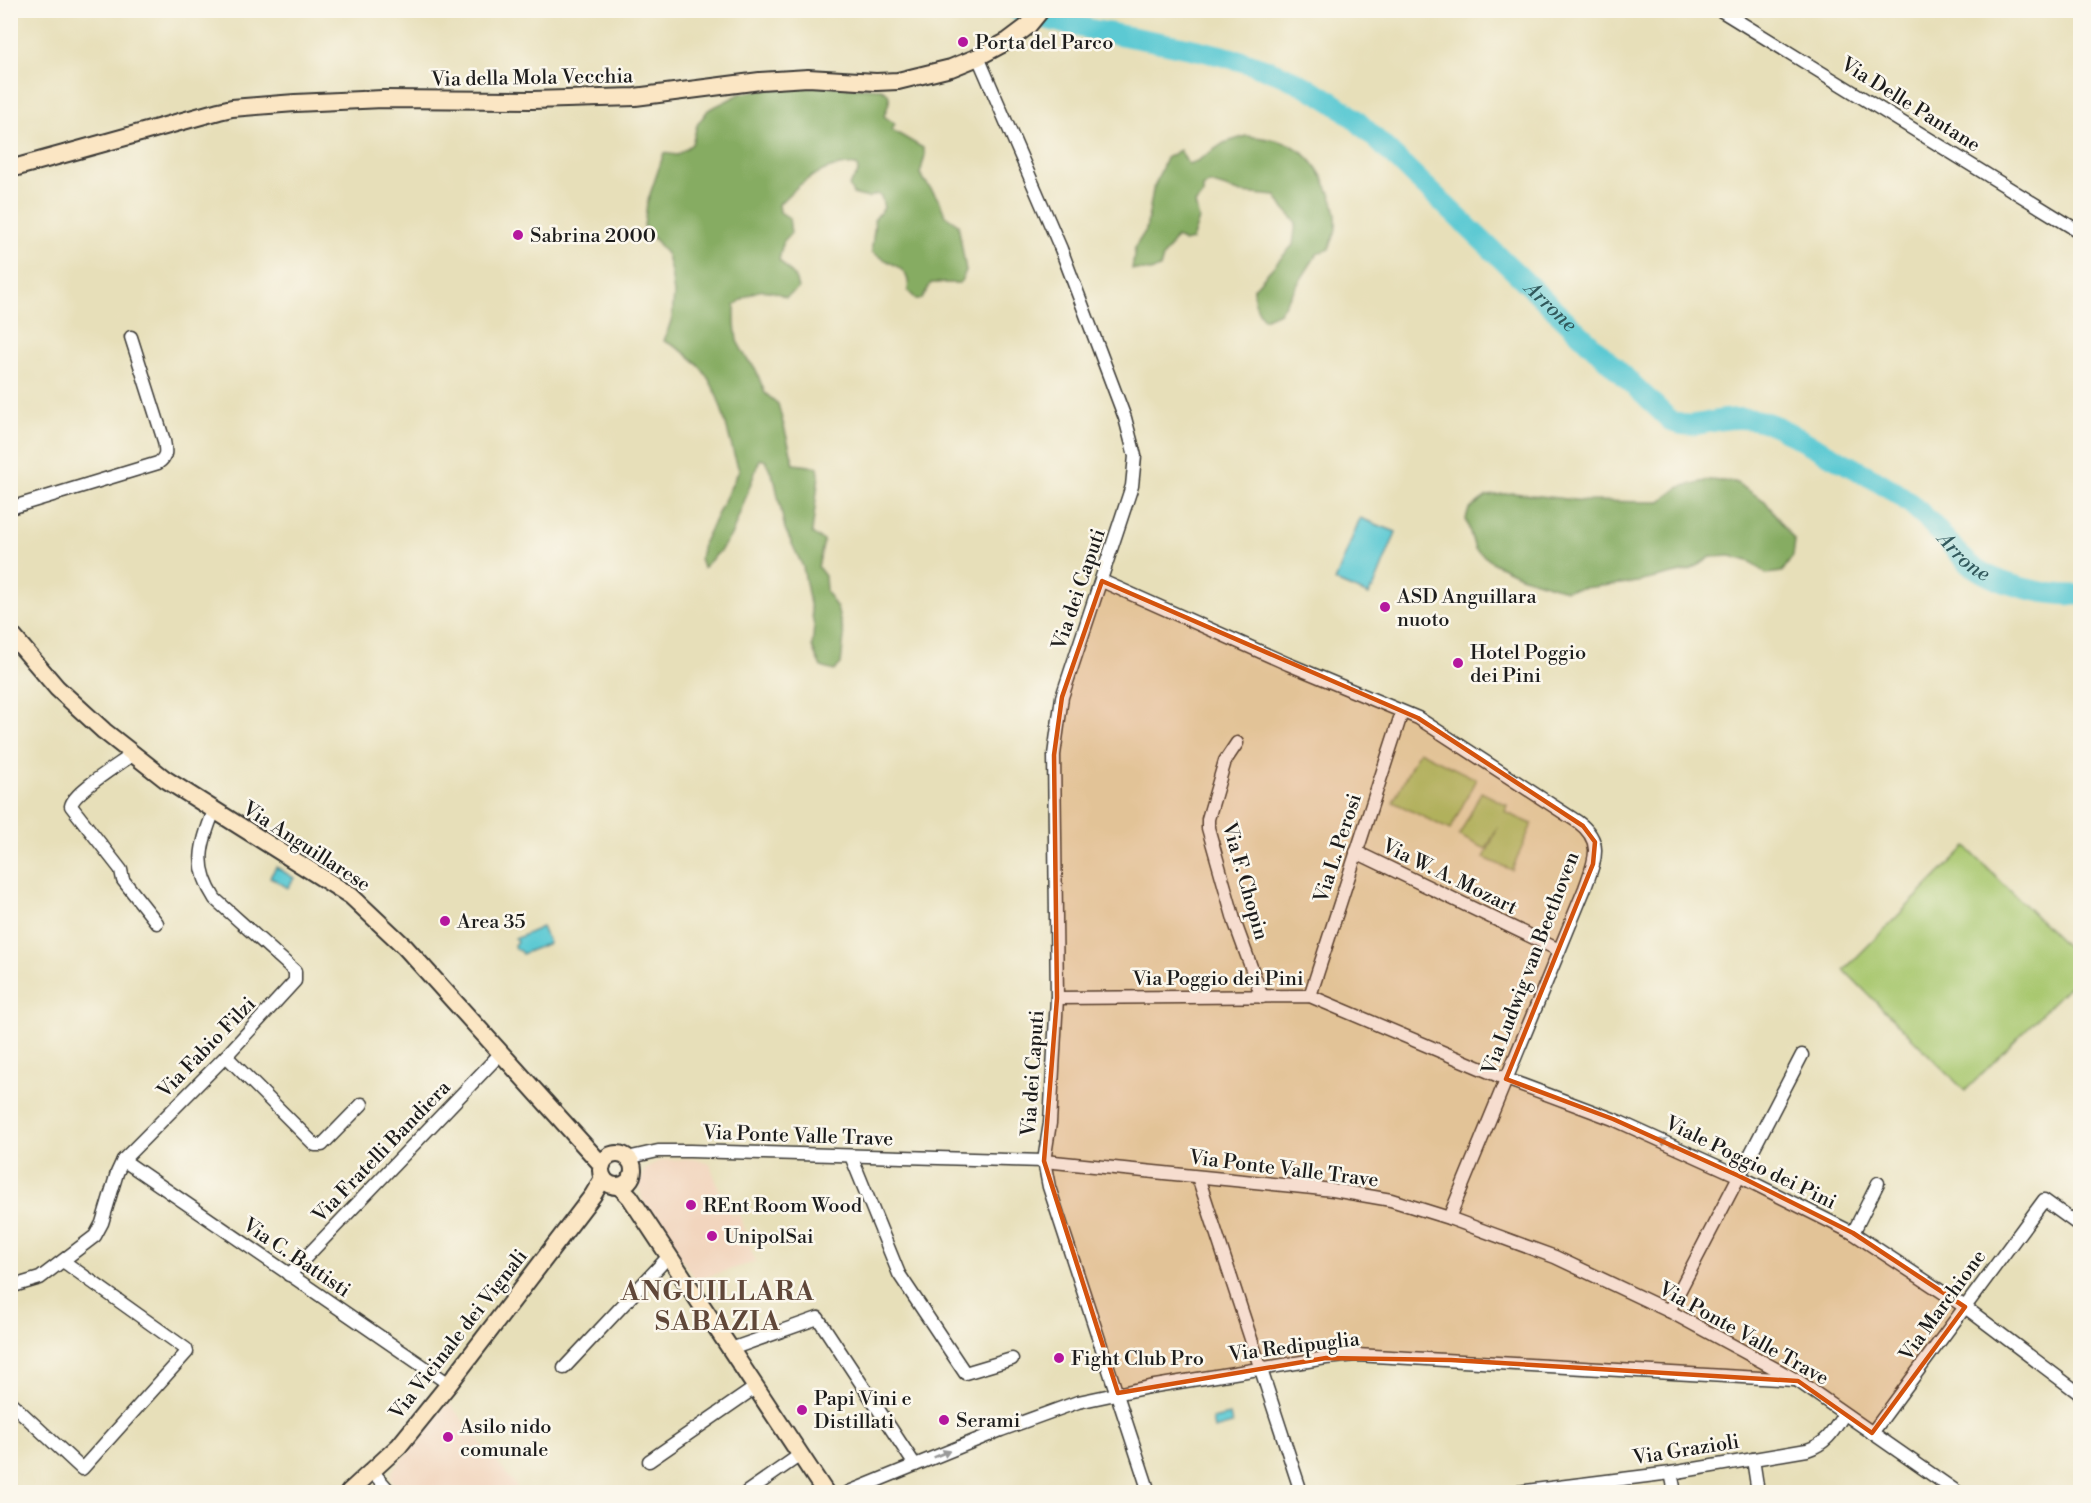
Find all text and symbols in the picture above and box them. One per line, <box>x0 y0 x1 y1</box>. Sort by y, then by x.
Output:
place label: Porta del Parco <box>975 31 1113 56</box>
marker: Porta del Parco <box>956 35 970 49</box>
street label: Via Delle Pantane <box>1835 52 1985 158</box>
street label: Via della Mola Vecchia <box>430 64 634 93</box>
place label: Sabrina 2000 <box>530 224 656 249</box>
marker: Sabrina 2000 <box>511 228 525 242</box>
water label: Arrone <box>1518 275 1582 338</box>
street label: Via dei Caputi <box>1047 525 1112 654</box>
water label: Arrone <box>1930 526 1994 588</box>
place label: ASD Anguillara nuoto <box>1396 585 1537 633</box>
marker: ASD Anguillara nuoto <box>1378 600 1392 614</box>
place label: Hotel Poggio dei Pini <box>1470 641 1586 689</box>
marker: Hotel Poggio dei Pini <box>1451 656 1465 670</box>
street label: Via L. Perosi <box>1309 790 1368 907</box>
street label: Via Anguillarese <box>237 796 375 898</box>
street label: Via F. Chopin <box>1216 819 1273 943</box>
street label: Via W. A. Mozart <box>1377 833 1521 921</box>
street label: Via Ludwig van Beethoven <box>1477 848 1586 1080</box>
place label: Area 35 <box>456 910 526 935</box>
marker: Area 35 <box>438 914 452 928</box>
street label: Via Poggio dei Pini <box>1131 967 1304 992</box>
street label: Via Fabio Filzi <box>152 992 262 1105</box>
street label: Via dei Caputi <box>1017 1009 1050 1138</box>
street label: Via Fratelli Bandiera <box>307 1075 457 1229</box>
street label: Viale Poggio dei Pini <box>1660 1111 1840 1216</box>
street label: Via Ponte Valle Trave <box>701 1121 894 1152</box>
one-way arrow <box>1658 1139 1675 1148</box>
street label: Via Ponte Valle Trave <box>1187 1145 1380 1194</box>
place label: REnt Room Wood <box>703 1194 863 1219</box>
marker: REnt Room Wood <box>684 1198 698 1212</box>
street label: Via C. Battisti <box>237 1212 355 1304</box>
place label: UnipolSai <box>724 1225 814 1250</box>
marker: UnipolSai <box>705 1229 719 1243</box>
street label: Via Vicinale dei Vignali <box>384 1244 534 1426</box>
street label: Via Marchione <box>1894 1245 1992 1367</box>
district label: ANGUILLARA SABAZIA <box>620 1276 815 1338</box>
street label: Via Ponte Valle Trave <box>1653 1277 1833 1392</box>
street label: Via Redipuglia <box>1226 1327 1362 1368</box>
place label: Fight Club Pro <box>1071 1347 1204 1372</box>
marker: Fight Club Pro <box>1052 1351 1066 1365</box>
place label: Papi Vini e Distillati <box>814 1387 912 1435</box>
marker: Papi Vini e Distillati <box>795 1403 809 1417</box>
place label: Serami <box>956 1409 1021 1434</box>
marker: Serami <box>937 1413 951 1427</box>
place label: Asilo nido comunale <box>459 1415 551 1463</box>
marker: Asilo nido comunale <box>441 1430 455 1444</box>
street label: Via Grazioli <box>1630 1430 1742 1471</box>
one-way arrow <box>933 1449 951 1459</box>

